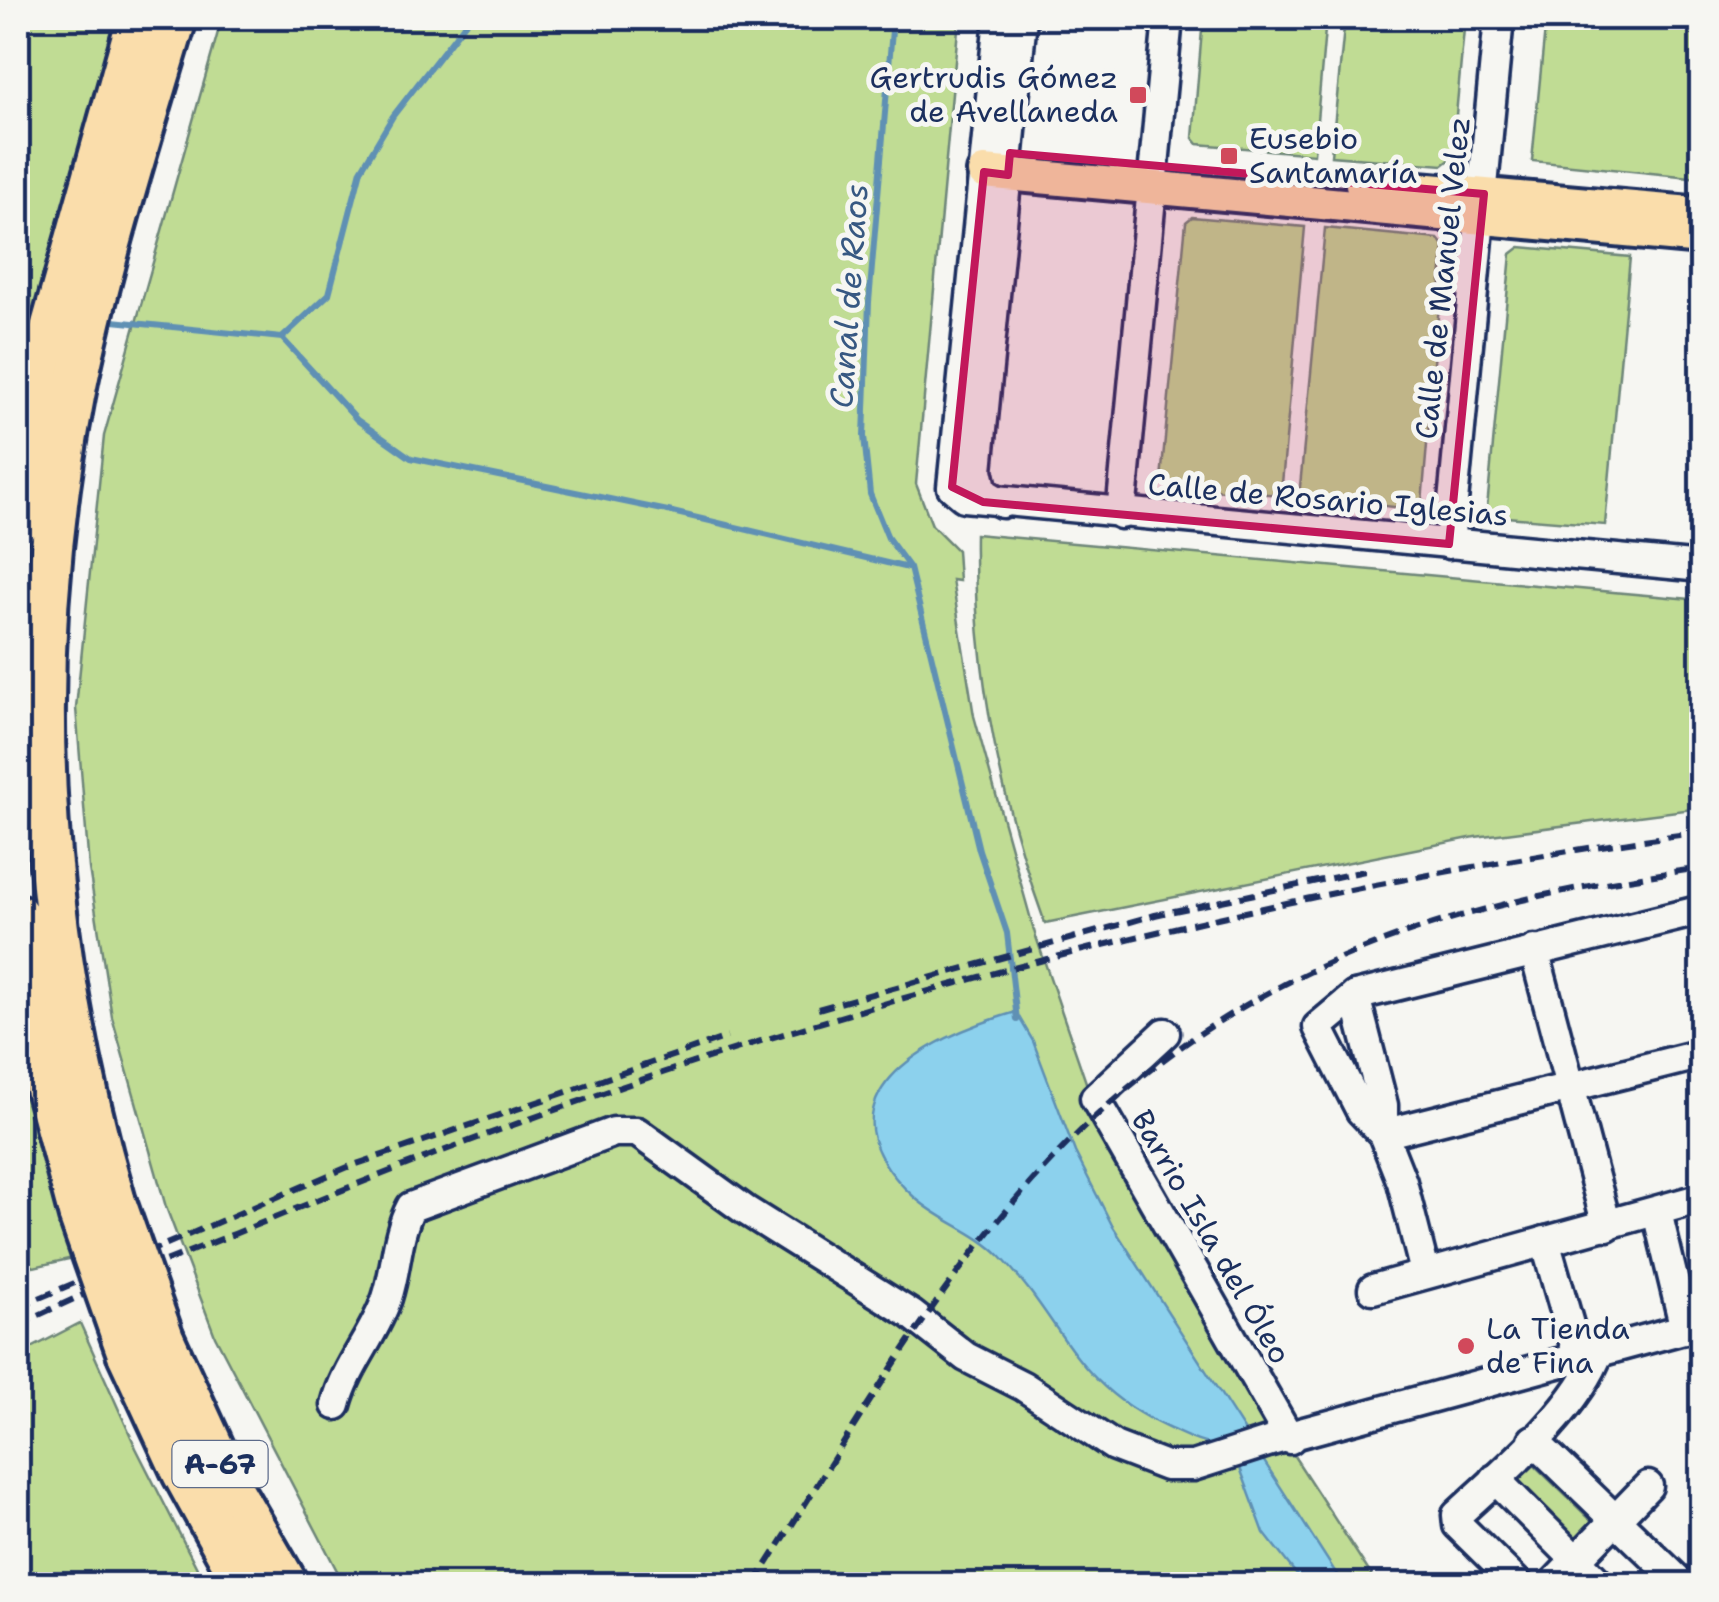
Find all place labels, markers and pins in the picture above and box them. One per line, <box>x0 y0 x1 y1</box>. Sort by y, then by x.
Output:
place label: Gertrudis Gómez de Avellaneda <box>870 57 1118 132</box>
marker: Gertrudis Gómez de Avellaneda <box>1127 84 1149 106</box>
place label: Eusebio Santamaría <box>1249 118 1417 193</box>
marker: Eusebio Santamaría <box>1218 145 1240 167</box>
place label: La Tienda de Fina <box>1486 1308 1630 1383</box>
marker: La Tienda de Fina <box>1455 1335 1477 1357</box>

